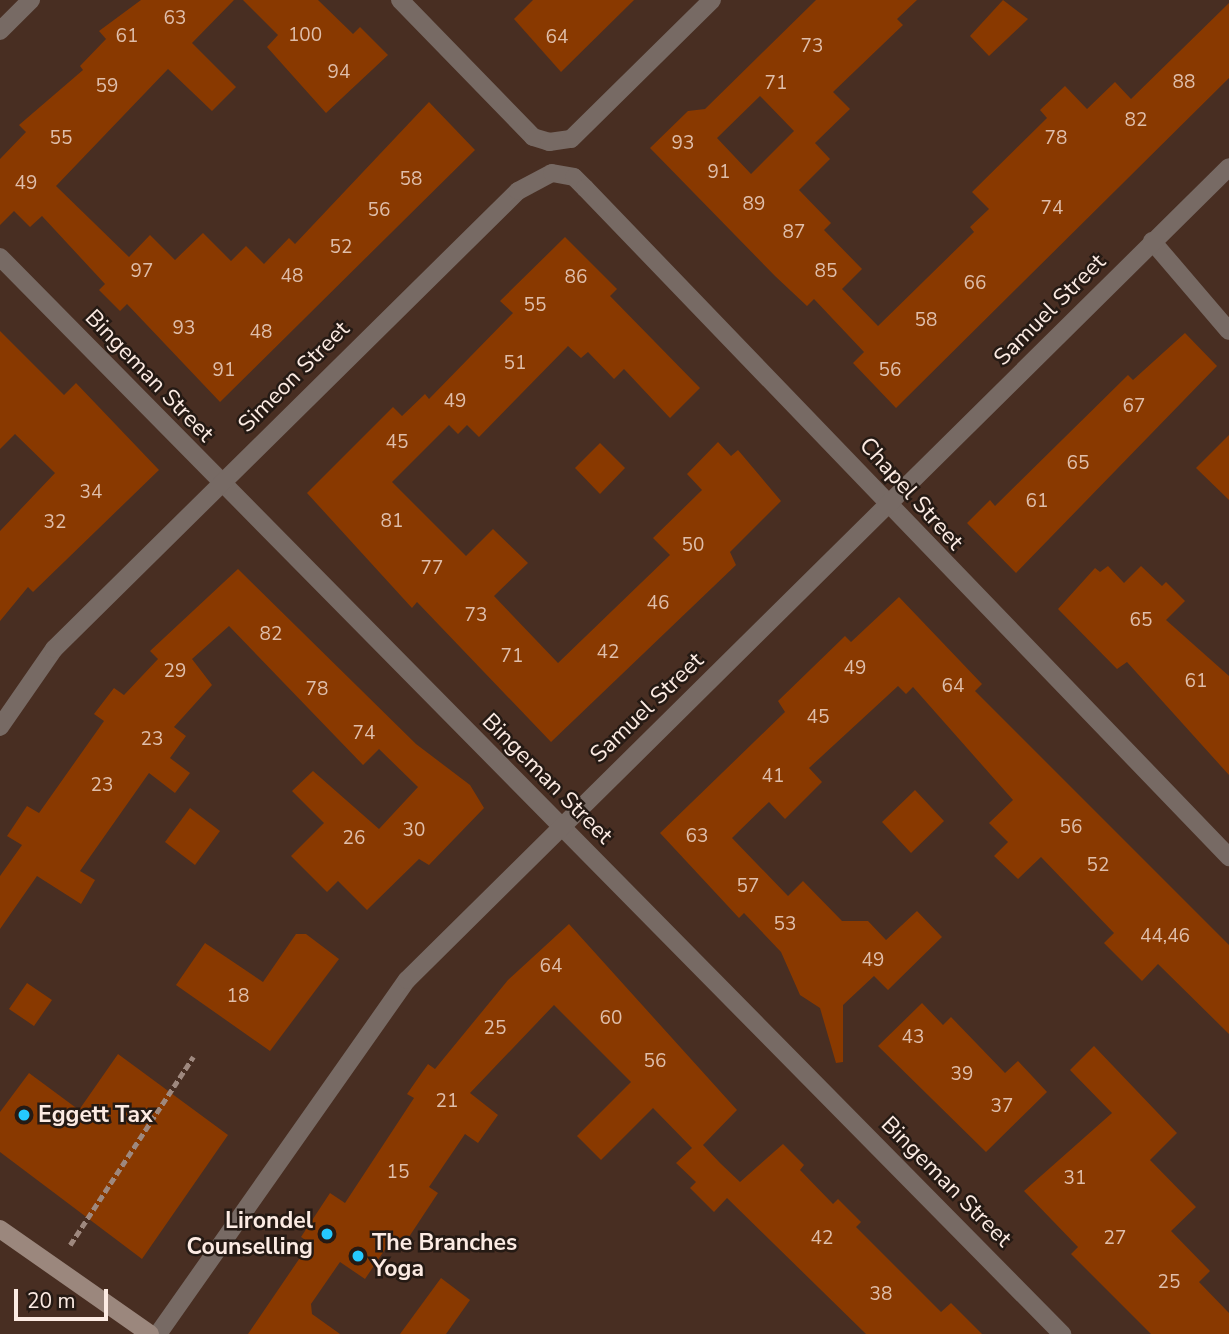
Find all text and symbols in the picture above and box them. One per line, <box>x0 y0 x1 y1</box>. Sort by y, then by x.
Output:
house number: 63 <box>164 8 186 30</box>
house number: 100 <box>288 25 322 47</box>
house number: 61 <box>116 26 138 48</box>
house number: 64 <box>546 27 568 49</box>
house number: 73 <box>801 36 823 58</box>
house number: 94 <box>328 62 350 84</box>
house number: 88 <box>1173 72 1195 94</box>
house number: 71 <box>765 73 787 95</box>
house number: 59 <box>96 76 118 98</box>
house number: 82 <box>1125 110 1147 132</box>
house number: 55 <box>50 128 72 150</box>
house number: 78 <box>1045 128 1067 150</box>
house number: 93 <box>672 133 694 155</box>
house number: 91 <box>708 162 730 184</box>
house number: 58 <box>400 169 422 191</box>
house number: 49 <box>15 173 37 195</box>
house number: 89 <box>743 194 765 216</box>
house number: 74 <box>1041 198 1063 220</box>
house number: 56 <box>368 200 390 222</box>
house number: 87 <box>783 222 805 244</box>
house number: 52 <box>330 237 352 259</box>
street label: Samuel Street <box>988 248 1112 372</box>
house number: 97 <box>131 261 153 283</box>
house number: 85 <box>815 261 837 283</box>
house number: 48 <box>281 266 303 288</box>
house number: 86 <box>565 267 587 289</box>
house number: 66 <box>964 273 986 295</box>
house number: 55 <box>524 295 546 317</box>
street label: Bingeman Street <box>79 304 219 448</box>
house number: 58 <box>915 310 937 332</box>
street label: Simeon Street <box>233 316 355 438</box>
house number: 93 <box>173 318 195 340</box>
house number: 48 <box>250 322 272 344</box>
house number: 51 <box>504 353 526 375</box>
house number: 91 <box>213 360 235 382</box>
house number: 56 <box>879 360 901 382</box>
house number: 49 <box>444 391 466 413</box>
house number: 67 <box>1123 396 1145 418</box>
house number: 45 <box>386 432 408 454</box>
street label: Chapel Street <box>853 432 969 556</box>
house number: 65 <box>1067 453 1089 475</box>
house number: 34 <box>80 482 102 504</box>
house number: 61 <box>1026 491 1048 513</box>
house number: 81 <box>381 511 403 533</box>
house number: 32 <box>44 512 66 534</box>
house number: 50 <box>682 535 704 557</box>
house number: 77 <box>421 558 443 580</box>
house number: 46 <box>647 593 669 615</box>
house number: 73 <box>465 605 487 627</box>
house number: 65 <box>1130 610 1152 632</box>
house number: 82 <box>260 624 282 646</box>
house number: 42 <box>597 642 619 664</box>
house number: 71 <box>501 646 523 668</box>
street label: Samuel Street <box>585 647 709 769</box>
house number: 49 <box>844 658 866 680</box>
house number: 29 <box>164 661 186 683</box>
house number: 61 <box>1185 671 1207 693</box>
house number: 64 <box>942 676 964 698</box>
house number: 78 <box>306 679 328 701</box>
house number: 45 <box>807 707 829 729</box>
street label: Bingeman Street <box>476 708 618 850</box>
house number: 74 <box>353 723 375 745</box>
house number: 23 <box>141 729 163 751</box>
house number: 41 <box>762 766 784 788</box>
house number: 23 <box>91 775 113 797</box>
house number: 56 <box>1060 817 1082 839</box>
house number: 30 <box>403 820 425 842</box>
house number: 63 <box>686 826 708 848</box>
house number: 26 <box>343 828 365 850</box>
house number: 52 <box>1087 855 1109 877</box>
house number: 57 <box>737 876 759 898</box>
house number: 53 <box>774 914 796 936</box>
house number: 44,46 <box>1140 926 1190 948</box>
house number: 49 <box>862 950 884 972</box>
house number: 64 <box>540 956 562 978</box>
house number: 18 <box>227 986 249 1008</box>
house number: 60 <box>600 1008 622 1030</box>
house number: 25 <box>484 1018 506 1040</box>
house number: 43 <box>902 1027 924 1049</box>
house number: 56 <box>644 1051 666 1073</box>
house number: 39 <box>951 1064 973 1086</box>
house number: 21 <box>436 1091 458 1113</box>
house number: 37 <box>991 1096 1013 1118</box>
place label: Eggett Tax <box>38 1101 153 1129</box>
marker: Eggett Tax <box>16 1107 32 1123</box>
street label: Bingeman Street <box>875 1111 1017 1253</box>
house number: 15 <box>387 1162 409 1184</box>
house number: 31 <box>1064 1168 1086 1190</box>
place label: Lirondel Counselling <box>187 1207 313 1261</box>
marker: Lirondel Counselling <box>319 1226 335 1242</box>
house number: 42 <box>811 1228 833 1250</box>
house number: 27 <box>1104 1228 1126 1250</box>
place label: The Branches Yoga <box>372 1229 517 1283</box>
marker: The Branches Yoga <box>350 1248 366 1264</box>
house number: 25 <box>1158 1272 1180 1294</box>
scale bar <box>18 1274 112 1318</box>
house number: 38 <box>870 1284 892 1306</box>
text: 20 m <box>27 1287 76 1315</box>

